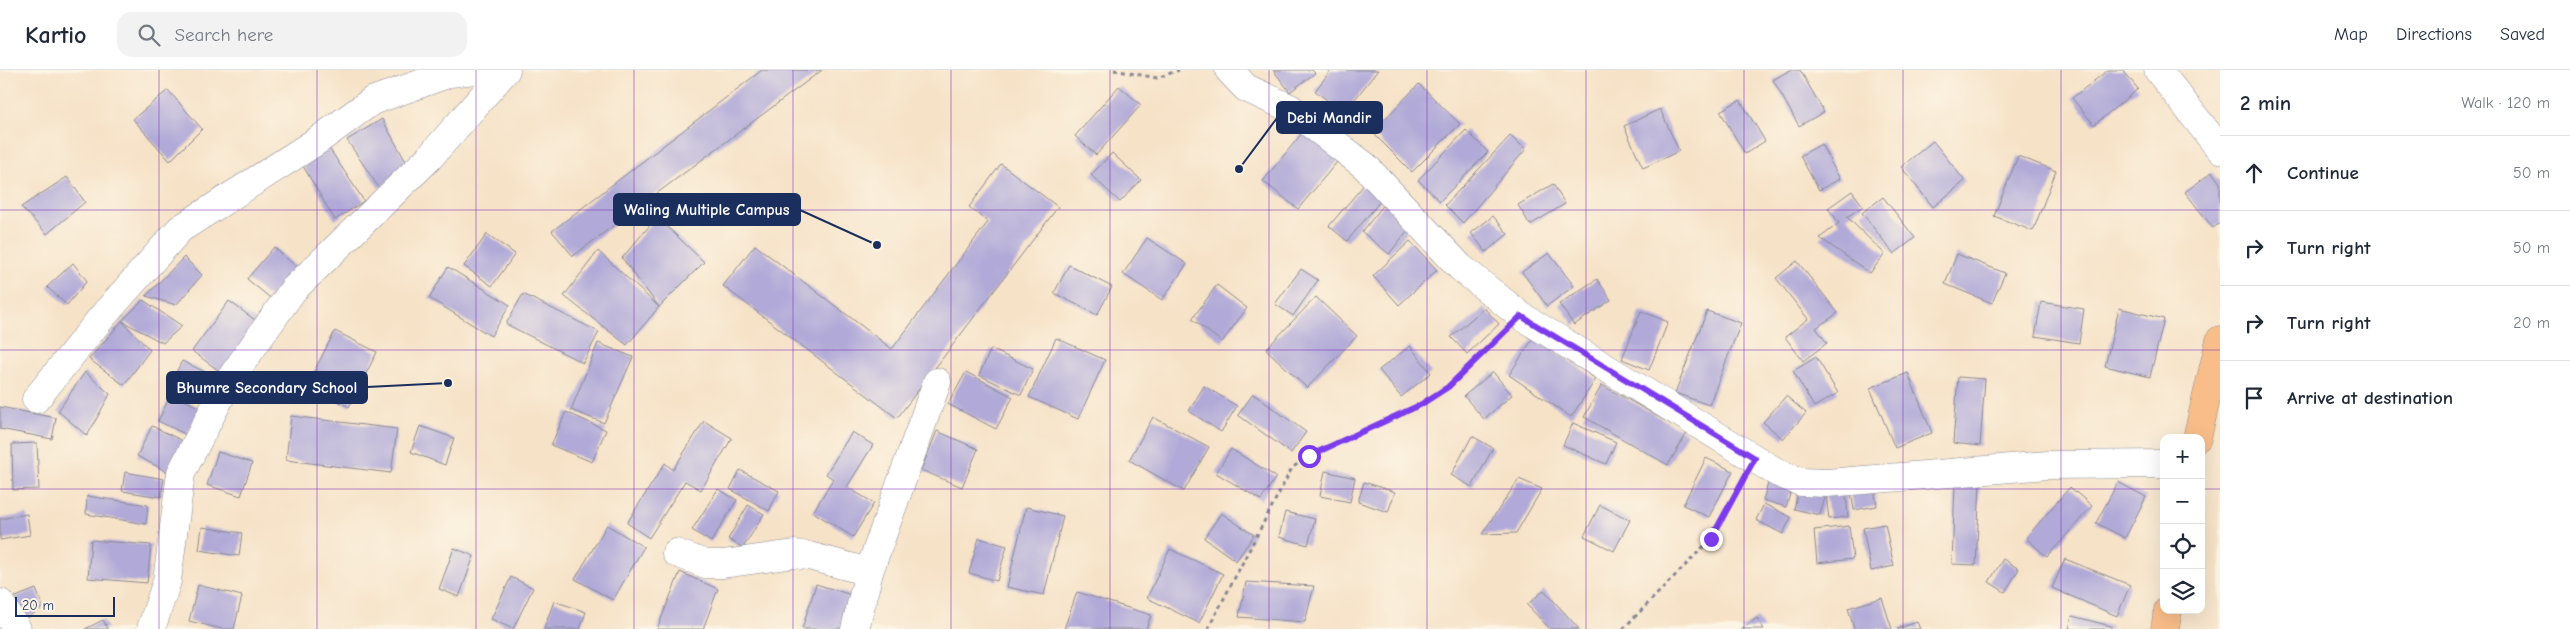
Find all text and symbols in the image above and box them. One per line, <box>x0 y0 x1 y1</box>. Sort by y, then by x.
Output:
search box <box>117 12 467 57</box>
text: Kartio <box>25 21 87 49</box>
icon: search <box>135 21 163 49</box>
text: Search here <box>175 24 273 46</box>
text: Map <box>2334 24 2368 45</box>
text: Directions <box>2396 24 2472 45</box>
text: Saved <box>2500 24 2545 45</box>
text: 2 min <box>2240 91 2291 115</box>
text: Walk · 120 m <box>2461 94 2550 112</box>
callout: Debi Mandir <box>1277 102 1382 133</box>
text: Debi Mandir <box>1287 109 1372 127</box>
icon: ahead <box>2240 159 2268 187</box>
text: Continue <box>2287 162 2359 184</box>
text: 50 m <box>2513 164 2550 182</box>
callout: Waling Multiple Campus <box>614 194 800 225</box>
text: Waling Multiple Campus <box>624 201 790 219</box>
icon: right <box>2240 234 2268 262</box>
text: Turn right <box>2287 237 2371 259</box>
text: 50 m <box>2513 239 2550 257</box>
icon: right <box>2240 309 2268 337</box>
text: Turn right <box>2287 312 2371 334</box>
text: 20 m <box>2513 314 2550 332</box>
callout: Bhumre Secondary School <box>167 372 367 403</box>
text: Bhumre Secondary School <box>177 379 357 397</box>
icon: arrive <box>2240 384 2268 412</box>
text: Arrive at destination <box>2287 387 2453 409</box>
map controls <box>2160 434 2205 614</box>
button: + <box>2160 434 2205 479</box>
route start <box>1298 445 1321 468</box>
button: − <box>2160 479 2205 524</box>
button: locate <box>2160 524 2205 569</box>
route end <box>1700 528 1723 551</box>
button: layers <box>2160 569 2205 614</box>
scale bar <box>15 594 115 617</box>
text: 20 m <box>22 597 54 614</box>

